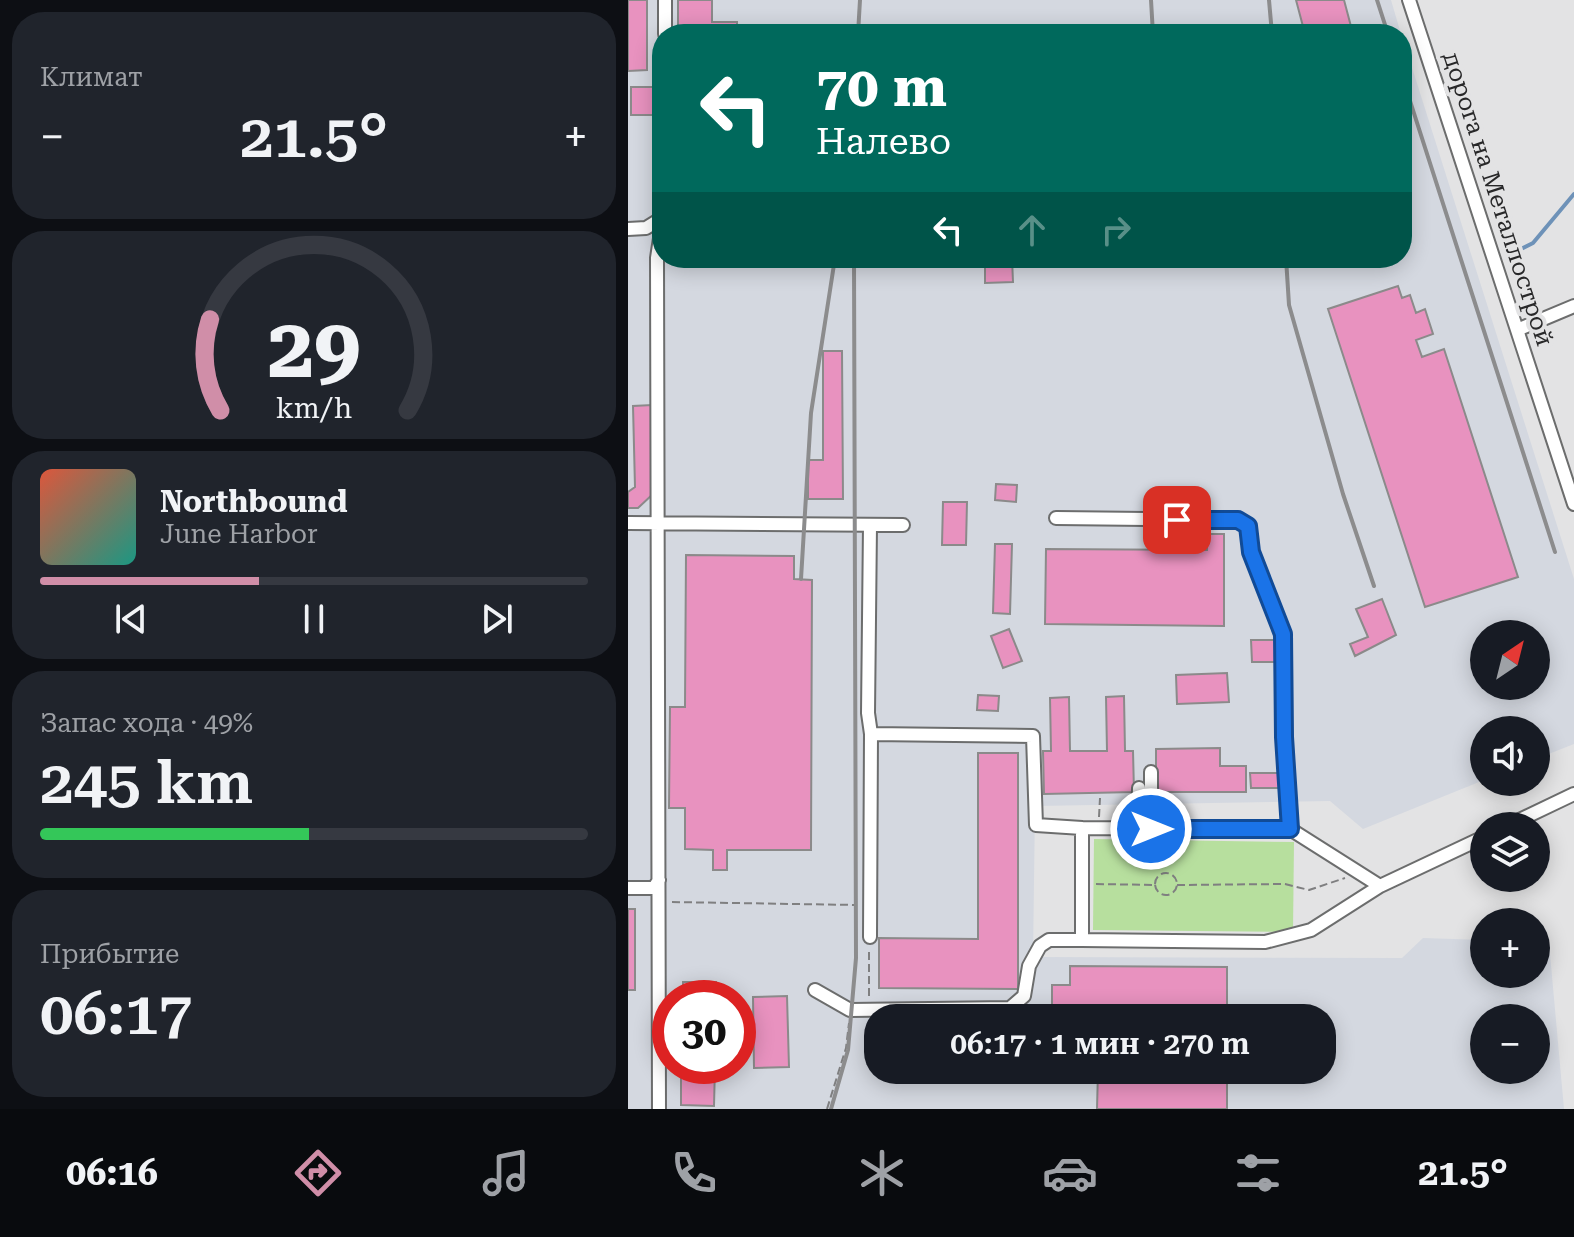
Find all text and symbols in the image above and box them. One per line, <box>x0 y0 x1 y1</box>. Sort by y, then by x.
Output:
street label: дорога на Металлострой <box>1437 49 1559 349</box>
text: 70 m <box>816 54 947 120</box>
icon: left <box>684 56 788 160</box>
text: Климат <box>40 62 143 92</box>
text: 21.5° <box>240 101 388 172</box>
text: − <box>40 111 65 163</box>
text: + <box>563 111 588 163</box>
text: Налево <box>816 121 951 163</box>
icon: left <box>926 208 970 252</box>
icon: ahead <box>1010 208 1054 252</box>
icon: right <box>1094 208 1138 252</box>
text: 29 <box>267 300 361 397</box>
text: km/h <box>276 391 352 425</box>
text: Northbound <box>160 484 348 519</box>
pin <box>1143 486 1211 554</box>
icon: arrive <box>1155 498 1199 542</box>
text: June Harbor <box>160 519 318 549</box>
icon: previous <box>109 597 153 641</box>
icon: pause <box>292 597 336 641</box>
icon: next <box>475 597 519 641</box>
north arrow <box>1470 620 1550 700</box>
map controls <box>1470 620 1550 1084</box>
text: Запас хода · 49% <box>40 708 253 738</box>
button: sound <box>1470 716 1550 796</box>
text: 245 km <box>40 747 253 818</box>
position arrow <box>1109 787 1193 871</box>
button: layers <box>1470 812 1550 892</box>
button: + <box>1470 908 1550 988</box>
text: Прибытие <box>40 939 179 969</box>
text: 06:17 <box>40 978 192 1049</box>
speed limit sign: 30 <box>652 980 756 1084</box>
button: − <box>1470 1004 1550 1084</box>
text: 06:17 · 1 мин · 270 m <box>950 1026 1250 1061</box>
icon: directions <box>290 1145 346 1201</box>
icon: music <box>478 1145 534 1201</box>
icon: phone <box>666 1145 722 1201</box>
icon: climate <box>854 1145 910 1201</box>
icon: car <box>1042 1145 1098 1201</box>
icon: filters <box>1230 1145 1286 1201</box>
text: 06:16 <box>66 1152 158 1194</box>
text: 21.5° <box>1418 1152 1508 1194</box>

